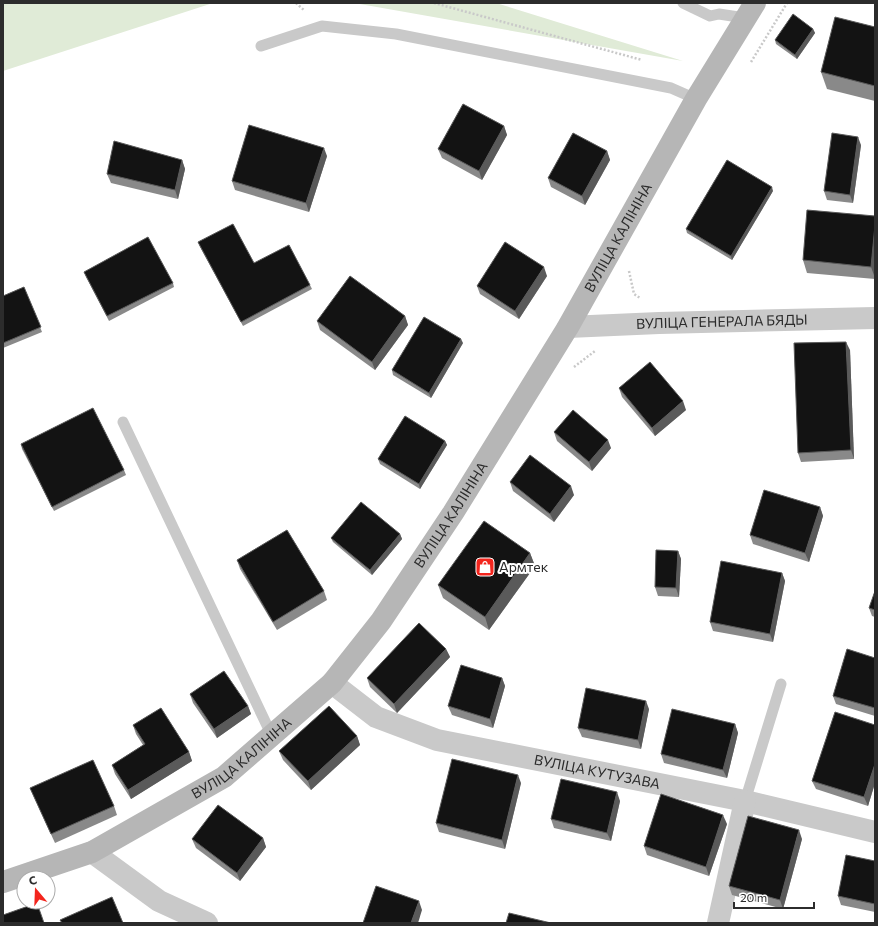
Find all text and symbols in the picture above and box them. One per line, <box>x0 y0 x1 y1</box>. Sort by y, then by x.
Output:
street label: ВУЛІЦА КАЛІНІНА <box>580 179 655 295</box>
street label: ВУЛІЦА ГЕНЕРАЛА БЯДЫ <box>636 311 808 332</box>
street label: ВУЛІЦА КАЛІНІНА <box>410 458 491 571</box>
shop icon: Армтек <box>474 556 496 578</box>
place label: Армтек <box>499 558 549 575</box>
street label: ВУЛІЦА КАЛІНІНА <box>188 713 295 802</box>
street label: ВУЛІЦА КУТУЗАВА <box>533 750 662 792</box>
north arrow <box>16 870 56 910</box>
text: С <box>27 873 39 887</box>
scale bar <box>734 884 814 910</box>
text: 20 m <box>740 890 767 904</box>

